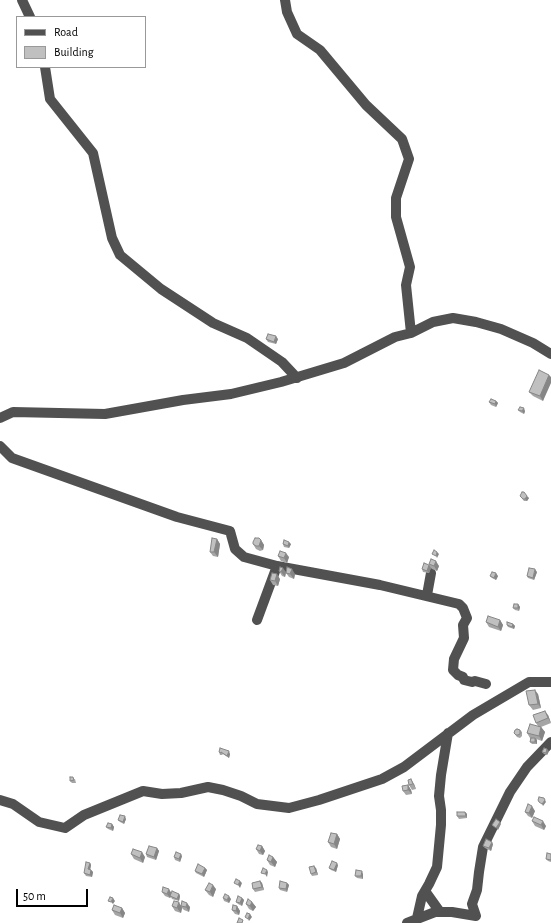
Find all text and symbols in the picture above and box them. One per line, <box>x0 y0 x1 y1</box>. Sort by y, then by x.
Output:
legend <box>16 16 146 68</box>
text: Road <box>54 26 78 38</box>
text: Building <box>54 46 94 58</box>
scale bar <box>18 881 90 907</box>
text: 50 m <box>23 890 46 902</box>

